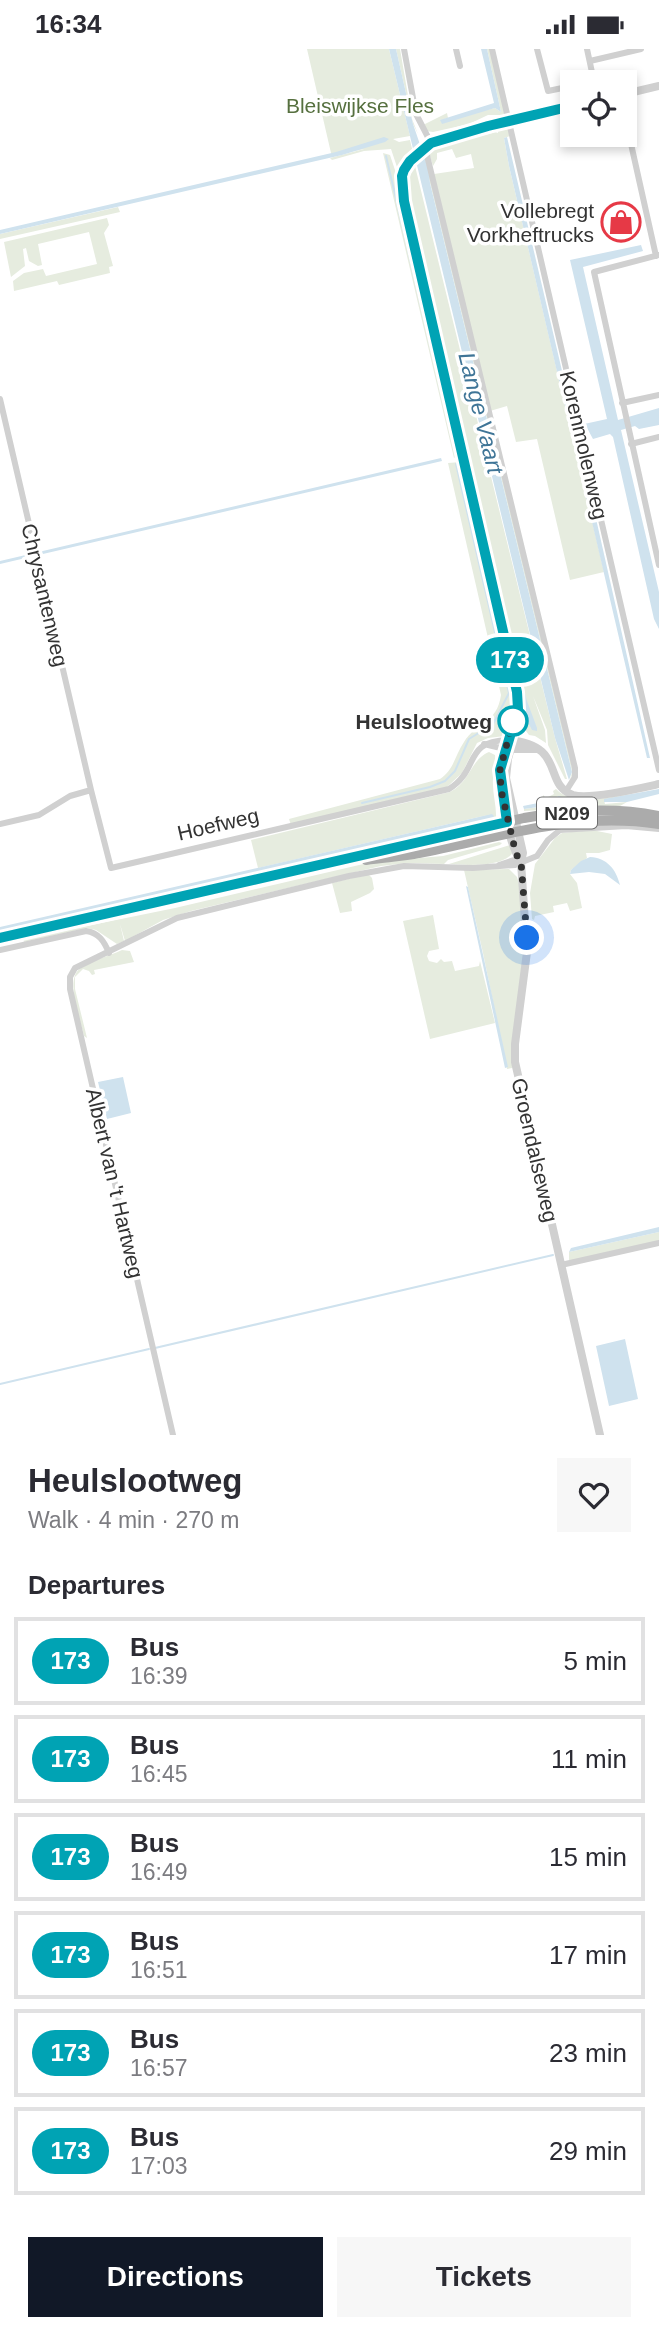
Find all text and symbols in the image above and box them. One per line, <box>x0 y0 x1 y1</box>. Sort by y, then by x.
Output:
text: 16:34 <box>35 9 102 39</box>
map controls <box>560 70 637 147</box>
button: locate <box>560 70 637 147</box>
park label: Bleiswijkse Fles <box>286 94 434 117</box>
place label: Vollebregt Vorkheftrucks <box>467 199 594 246</box>
shop icon: Vollebregt Vorkheftrucks <box>600 201 642 243</box>
water label: Lange Vaart <box>453 349 509 478</box>
street label: Korenmolenweg <box>556 368 612 522</box>
street label: Chrysantenweg <box>17 521 73 669</box>
line badge: 173 <box>470 637 550 683</box>
text: 173 <box>490 646 530 673</box>
marker: Heulslootweg <box>498 706 528 736</box>
place label: Heulslootweg <box>355 710 492 733</box>
road number: N209 <box>537 797 597 828</box>
street label: Hoefweg <box>175 803 261 845</box>
your location <box>509 920 544 955</box>
street label: Groendalseweg <box>507 1076 563 1224</box>
street label: Albert van 't Hartweg <box>82 1086 148 1280</box>
button: heart <box>557 1458 631 1532</box>
text: Heulslootweg <box>28 1462 243 1499</box>
text: Walk · 4 min · 270 m <box>28 1507 239 1533</box>
text: Departures <box>28 1570 165 1600</box>
text: Bus <box>130 1632 179 1662</box>
text: 5 min <box>563 1646 627 1676</box>
text: 173 <box>50 1647 91 1674</box>
text: 16:39 <box>130 1663 188 1689</box>
text: Bus <box>130 1730 179 1760</box>
text: 11 min <box>551 1744 627 1774</box>
text: 173 <box>50 1745 91 1772</box>
text: 16:45 <box>130 1761 188 1787</box>
text: Bus <box>130 1828 179 1858</box>
text: 15 min <box>549 1842 627 1872</box>
text: 173 <box>50 1843 91 1870</box>
text: 16:49 <box>130 1859 188 1885</box>
text: Bus <box>130 1926 179 1956</box>
text: 17 min <box>549 1940 627 1970</box>
text: 173 <box>50 1941 91 1968</box>
text: 16:51 <box>130 1957 188 1983</box>
text: Bus <box>130 2024 179 2054</box>
text: 23 min <box>549 2038 627 2068</box>
text: 173 <box>50 2039 91 2066</box>
text: 16:57 <box>130 2055 188 2081</box>
text: Bus <box>130 2122 179 2152</box>
text: 29 min <box>549 2136 627 2166</box>
text: 173 <box>50 2137 91 2164</box>
text: 17:03 <box>130 2153 188 2179</box>
button: Directions <box>28 2237 323 2317</box>
button: Tickets <box>337 2237 631 2317</box>

